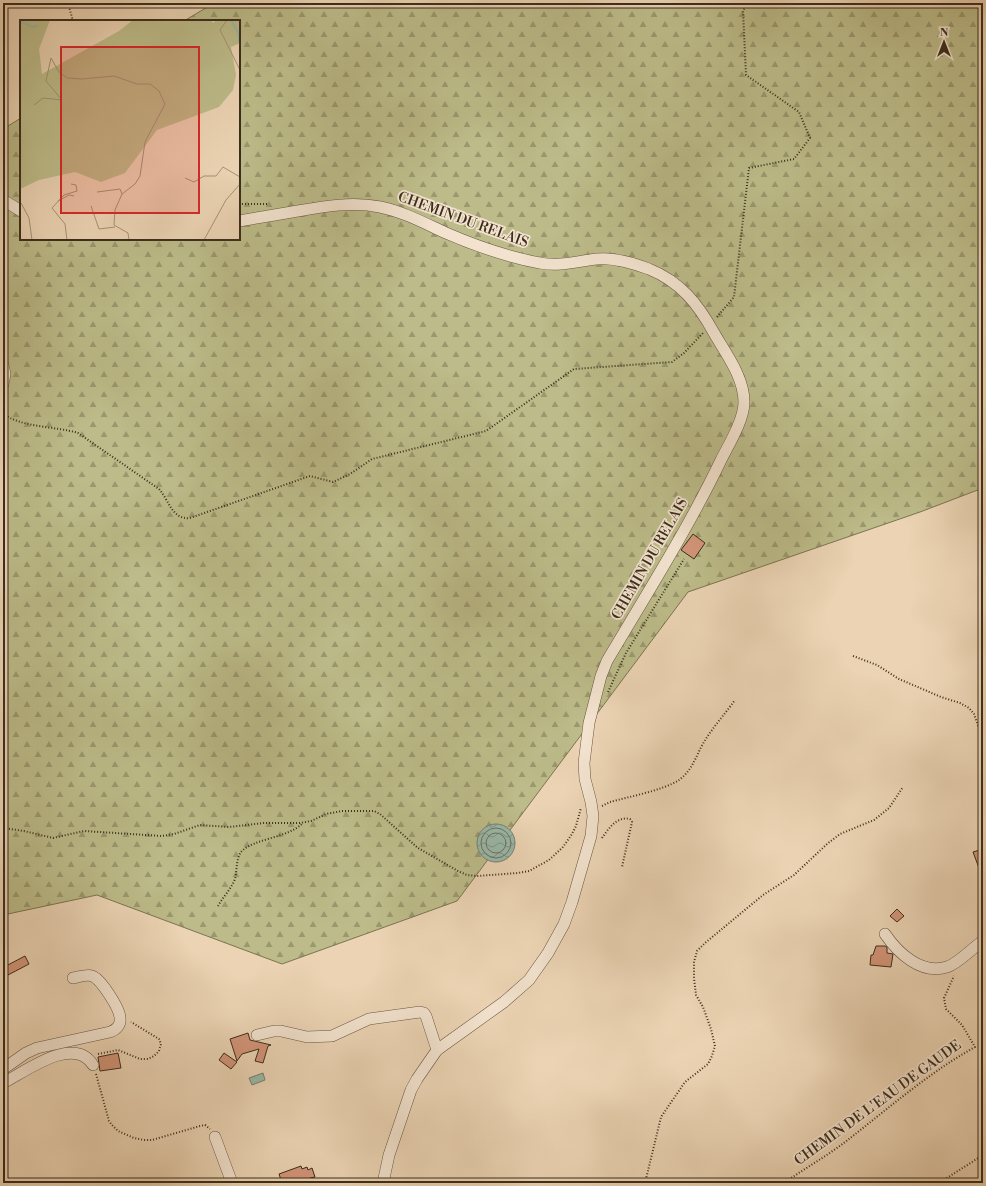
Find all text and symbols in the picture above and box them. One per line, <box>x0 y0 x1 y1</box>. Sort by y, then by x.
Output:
inset map <box>20 20 240 240</box>
north arrow <box>924 22 964 62</box>
text: N <box>940 26 949 40</box>
street label: CHEMIN DU RELAIS <box>395 188 531 252</box>
street label: CHEMIN DU RELAIS <box>608 495 692 623</box>
street label: CHEMIN DE L'EAU DE GAUDE <box>791 1036 965 1170</box>

